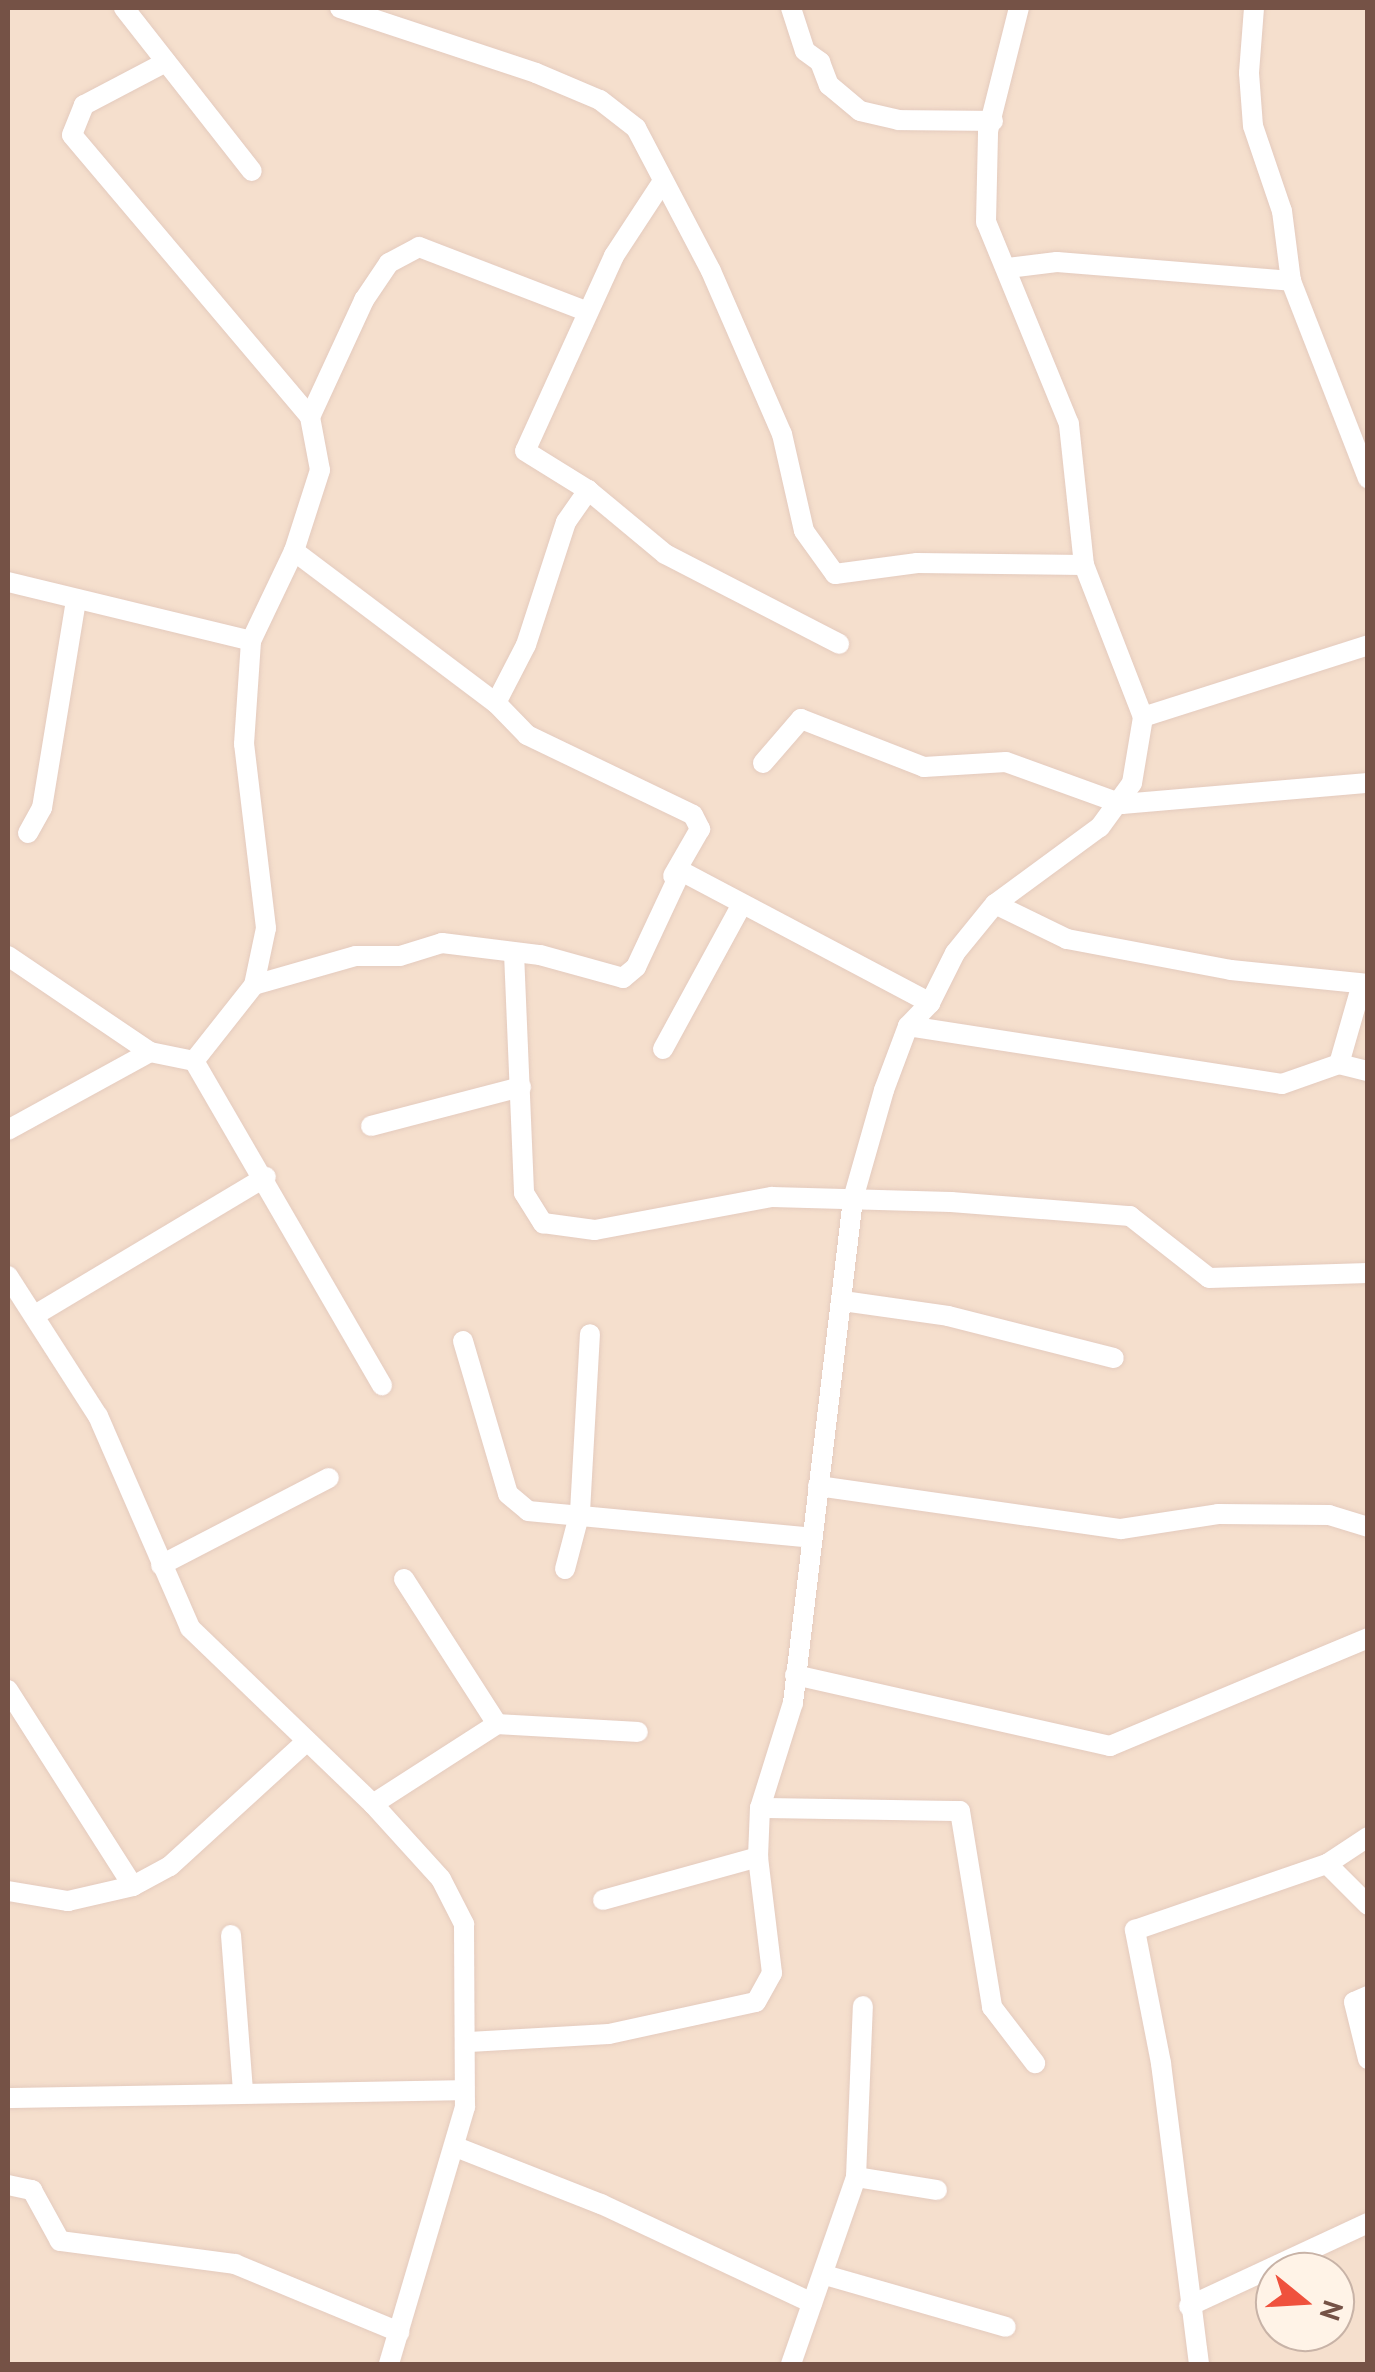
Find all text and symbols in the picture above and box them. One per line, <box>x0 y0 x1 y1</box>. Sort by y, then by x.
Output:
north arrow <box>1255 2252 1355 2352</box>
text: N <box>1312 2296 1353 2325</box>

